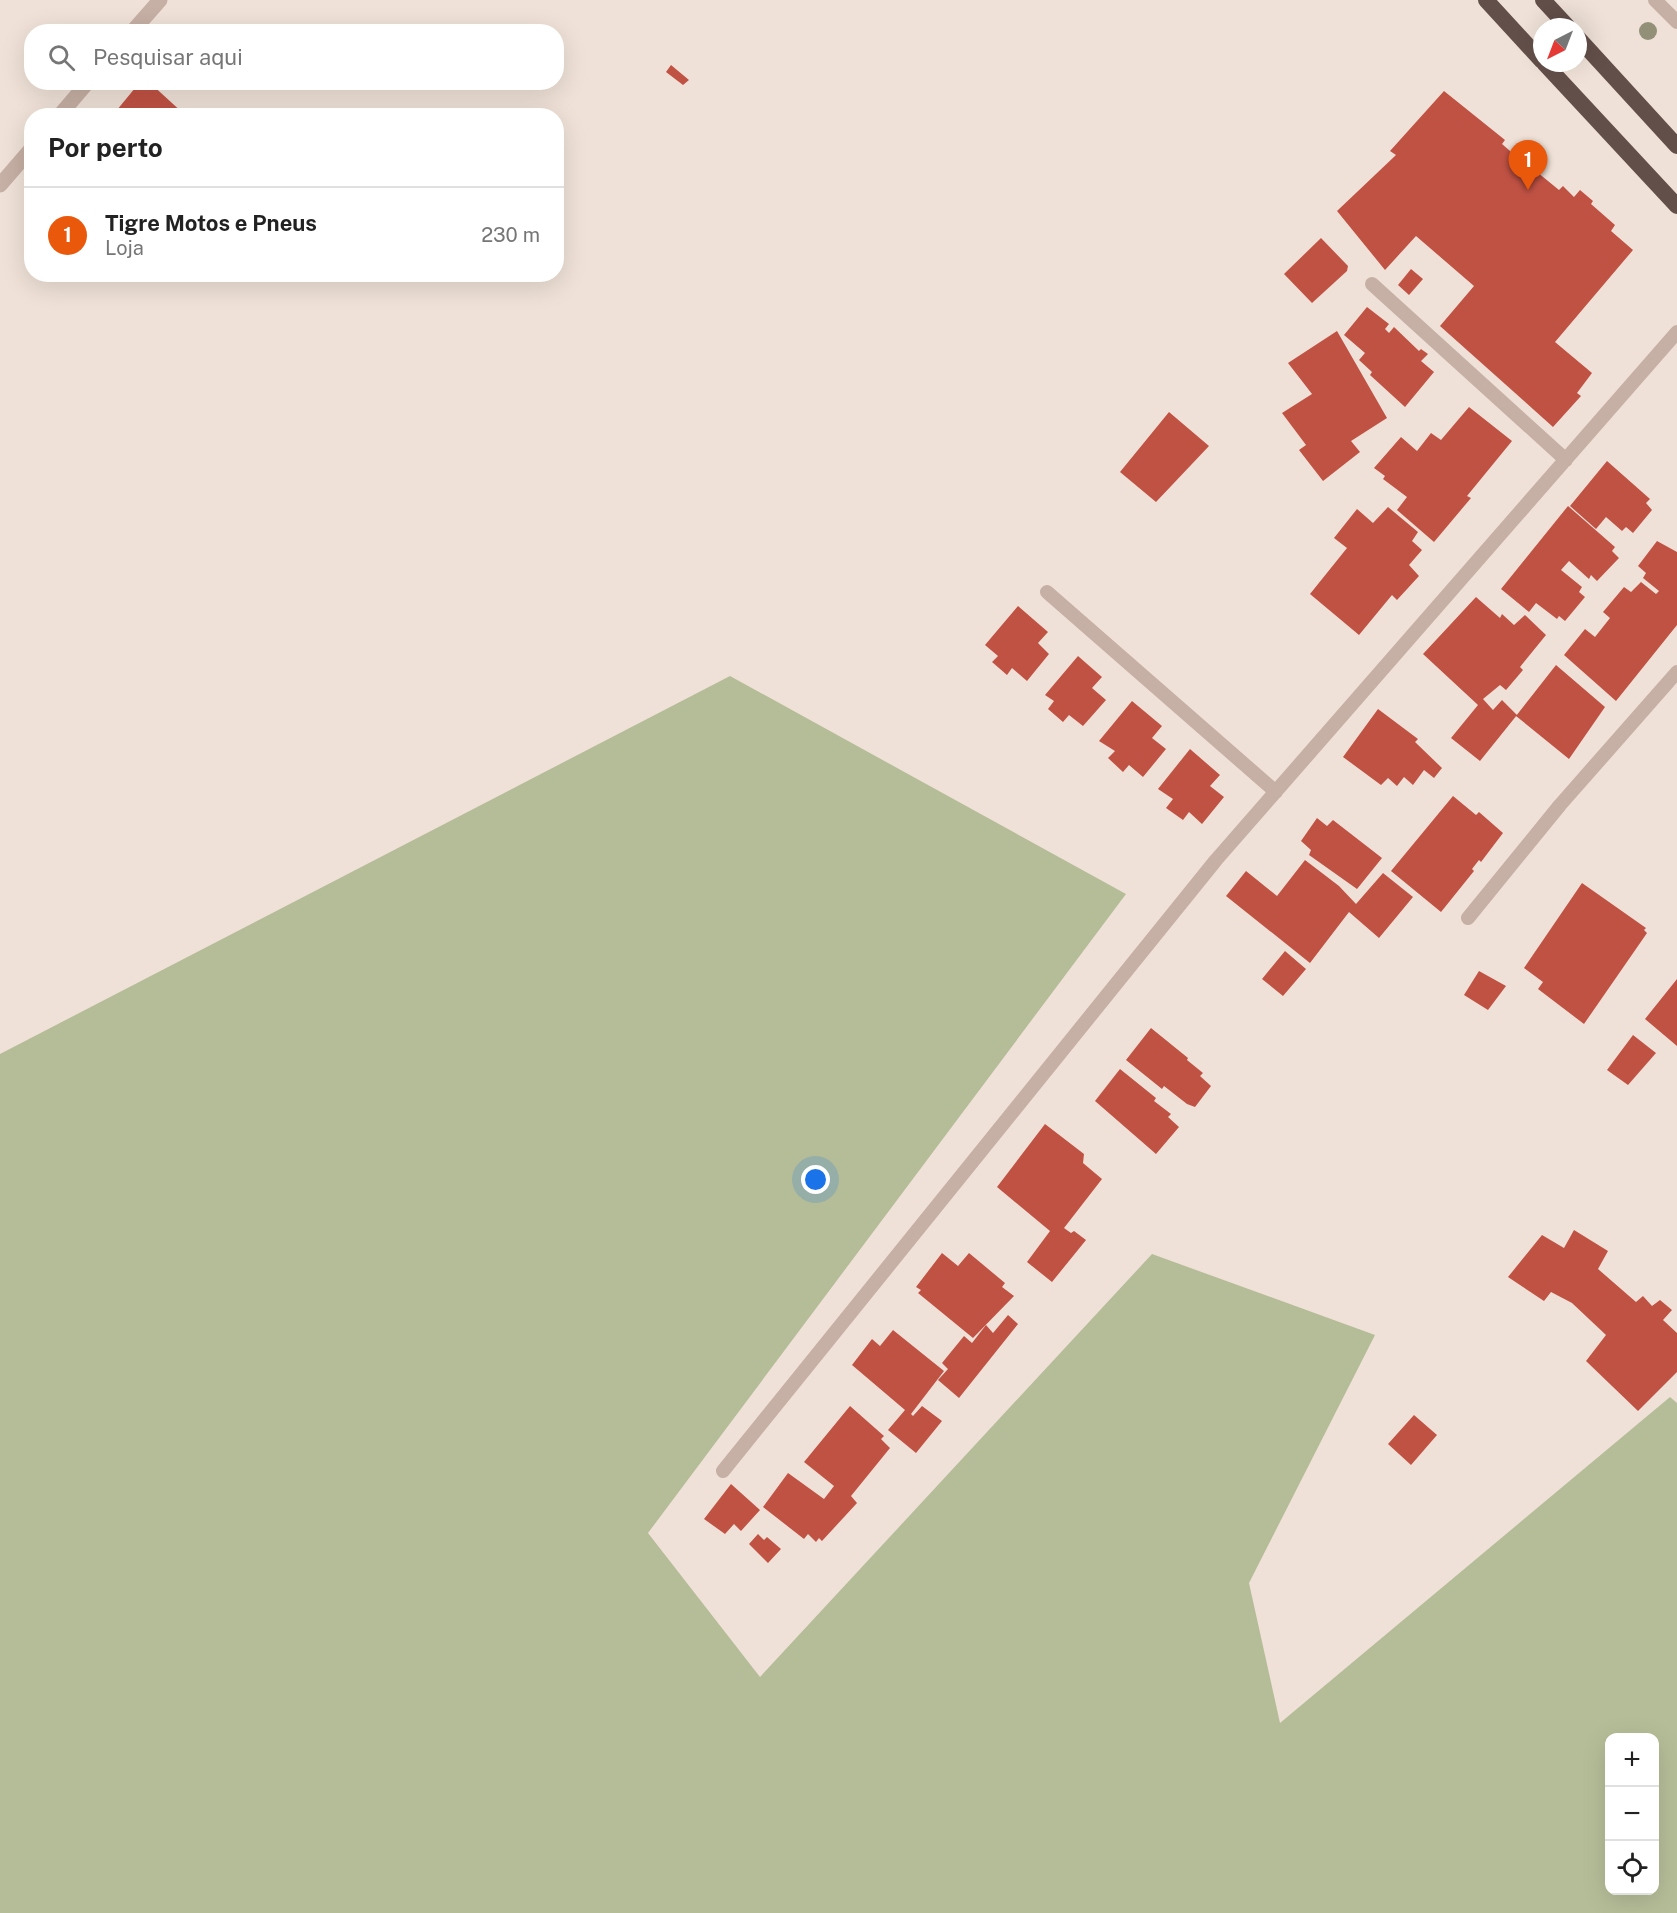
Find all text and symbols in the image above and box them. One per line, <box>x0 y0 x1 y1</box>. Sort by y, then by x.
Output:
north arrow <box>1533 18 1587 72</box>
search box <box>24 24 564 90</box>
icon: search <box>45 41 78 74</box>
text: Pesquisar aqui <box>93 44 243 70</box>
text: Por perto <box>48 132 163 163</box>
pin: 1 <box>1508 140 1547 190</box>
text: Tigre Motos e Pneus <box>105 210 317 236</box>
text: 1 <box>63 223 72 247</box>
text: 230 m <box>481 223 540 247</box>
text: Loja <box>105 236 144 260</box>
your location <box>801 1165 830 1194</box>
map controls <box>1605 1733 1659 1895</box>
button: + <box>1605 1733 1659 1787</box>
button: − <box>1605 1787 1659 1841</box>
button: locate <box>1605 1841 1659 1895</box>

